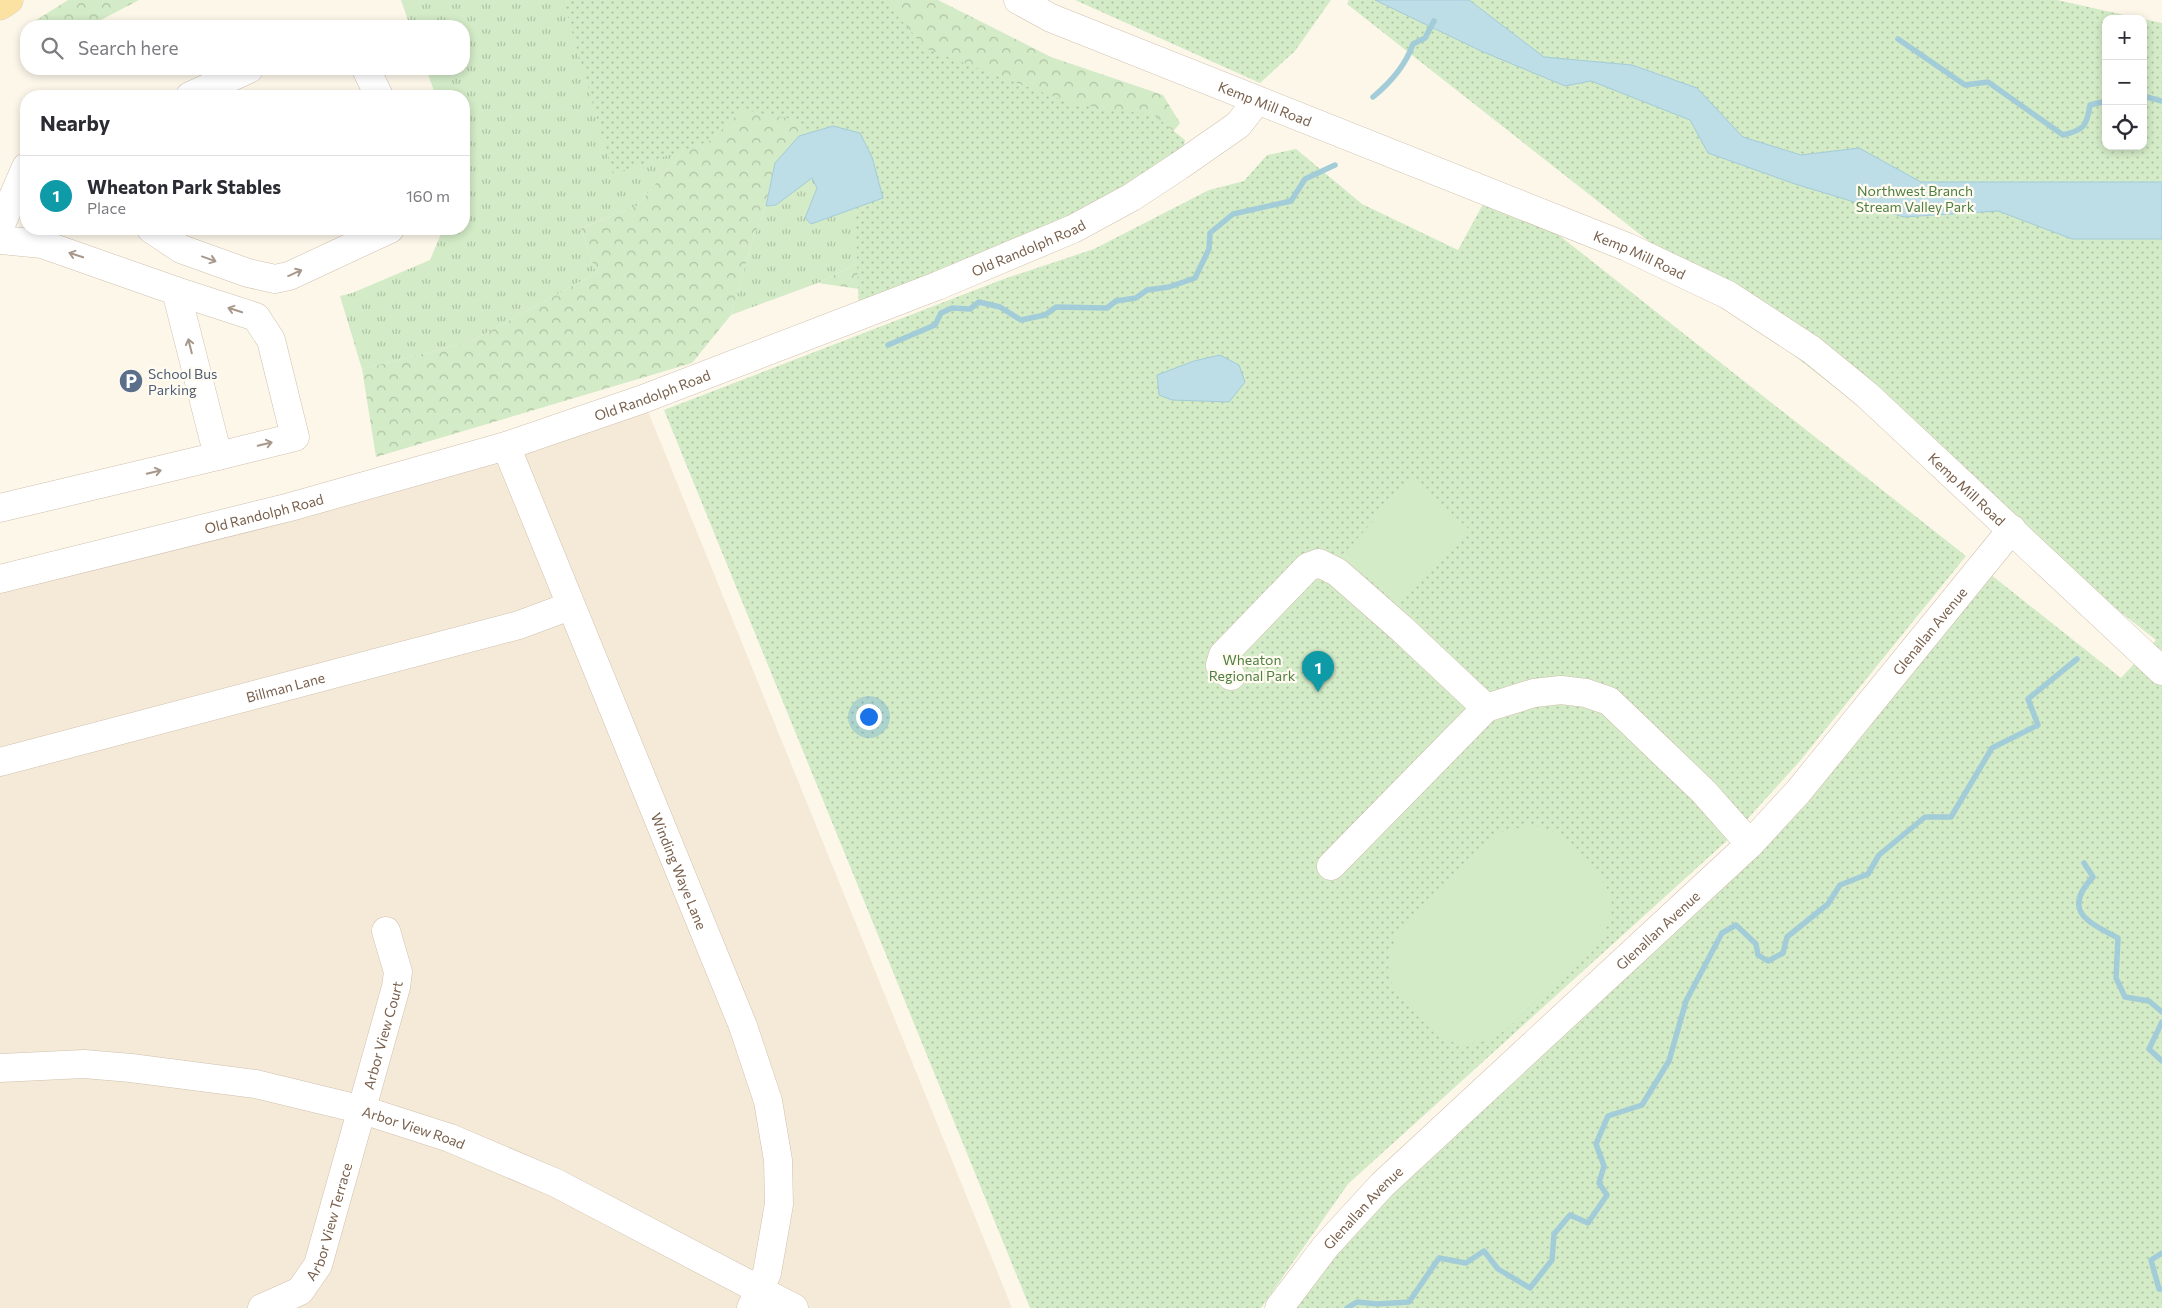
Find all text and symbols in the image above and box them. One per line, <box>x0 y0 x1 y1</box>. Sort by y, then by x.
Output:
map controls <box>2102 15 2147 150</box>
button: + <box>2102 15 2147 60</box>
search box <box>20 20 470 75</box>
icon: search <box>38 34 66 62</box>
text: Search here <box>78 36 178 59</box>
button: − <box>2102 60 2147 105</box>
street label: Kemp Mill Road <box>1216 77 1314 129</box>
button: locate <box>2102 105 2147 150</box>
text: Nearby <box>40 110 110 135</box>
text: Wheaton Park Stables <box>87 175 281 198</box>
park label: Northwest Branch Stream Valley Park <box>1856 182 1975 215</box>
text: 1 <box>52 186 60 205</box>
text: 160 m <box>406 186 450 205</box>
text: Place <box>87 198 126 217</box>
street label: Old Randolph Road <box>969 216 1088 279</box>
street label: Kemp Mill Road <box>1591 226 1689 282</box>
one-way arrow <box>69 250 84 259</box>
one-way arrow <box>201 255 217 264</box>
one-way arrow <box>288 267 303 277</box>
one-way arrow <box>228 305 243 314</box>
one-way arrow <box>184 338 194 354</box>
place label: School Bus Parking <box>148 365 217 398</box>
street label: Old Randolph Road <box>592 366 712 424</box>
parking icon: School Bus Parking <box>118 368 144 394</box>
one-way arrow <box>257 439 273 448</box>
street label: Kemp Mill Road <box>1925 449 2009 529</box>
one-way arrow <box>145 467 161 476</box>
street label: Old Randolph Road <box>203 489 325 536</box>
street label: Glenallan Avenue <box>1888 583 1970 678</box>
park label: Wheaton Regional Park <box>1209 651 1296 684</box>
pin: 1 <box>1302 651 1334 692</box>
street label: Billman Lane <box>244 668 326 705</box>
your location <box>856 704 882 730</box>
street label: Winding Waye Lane <box>648 810 711 932</box>
street label: Glenallan Avenue <box>1612 887 1703 973</box>
street label: Arbor View Court <box>359 980 405 1091</box>
street label: Arbor View Road <box>360 1102 468 1152</box>
street label: Arbor View Terrace <box>302 1161 355 1283</box>
street label: Glenallan Avenue <box>1319 1162 1406 1253</box>

